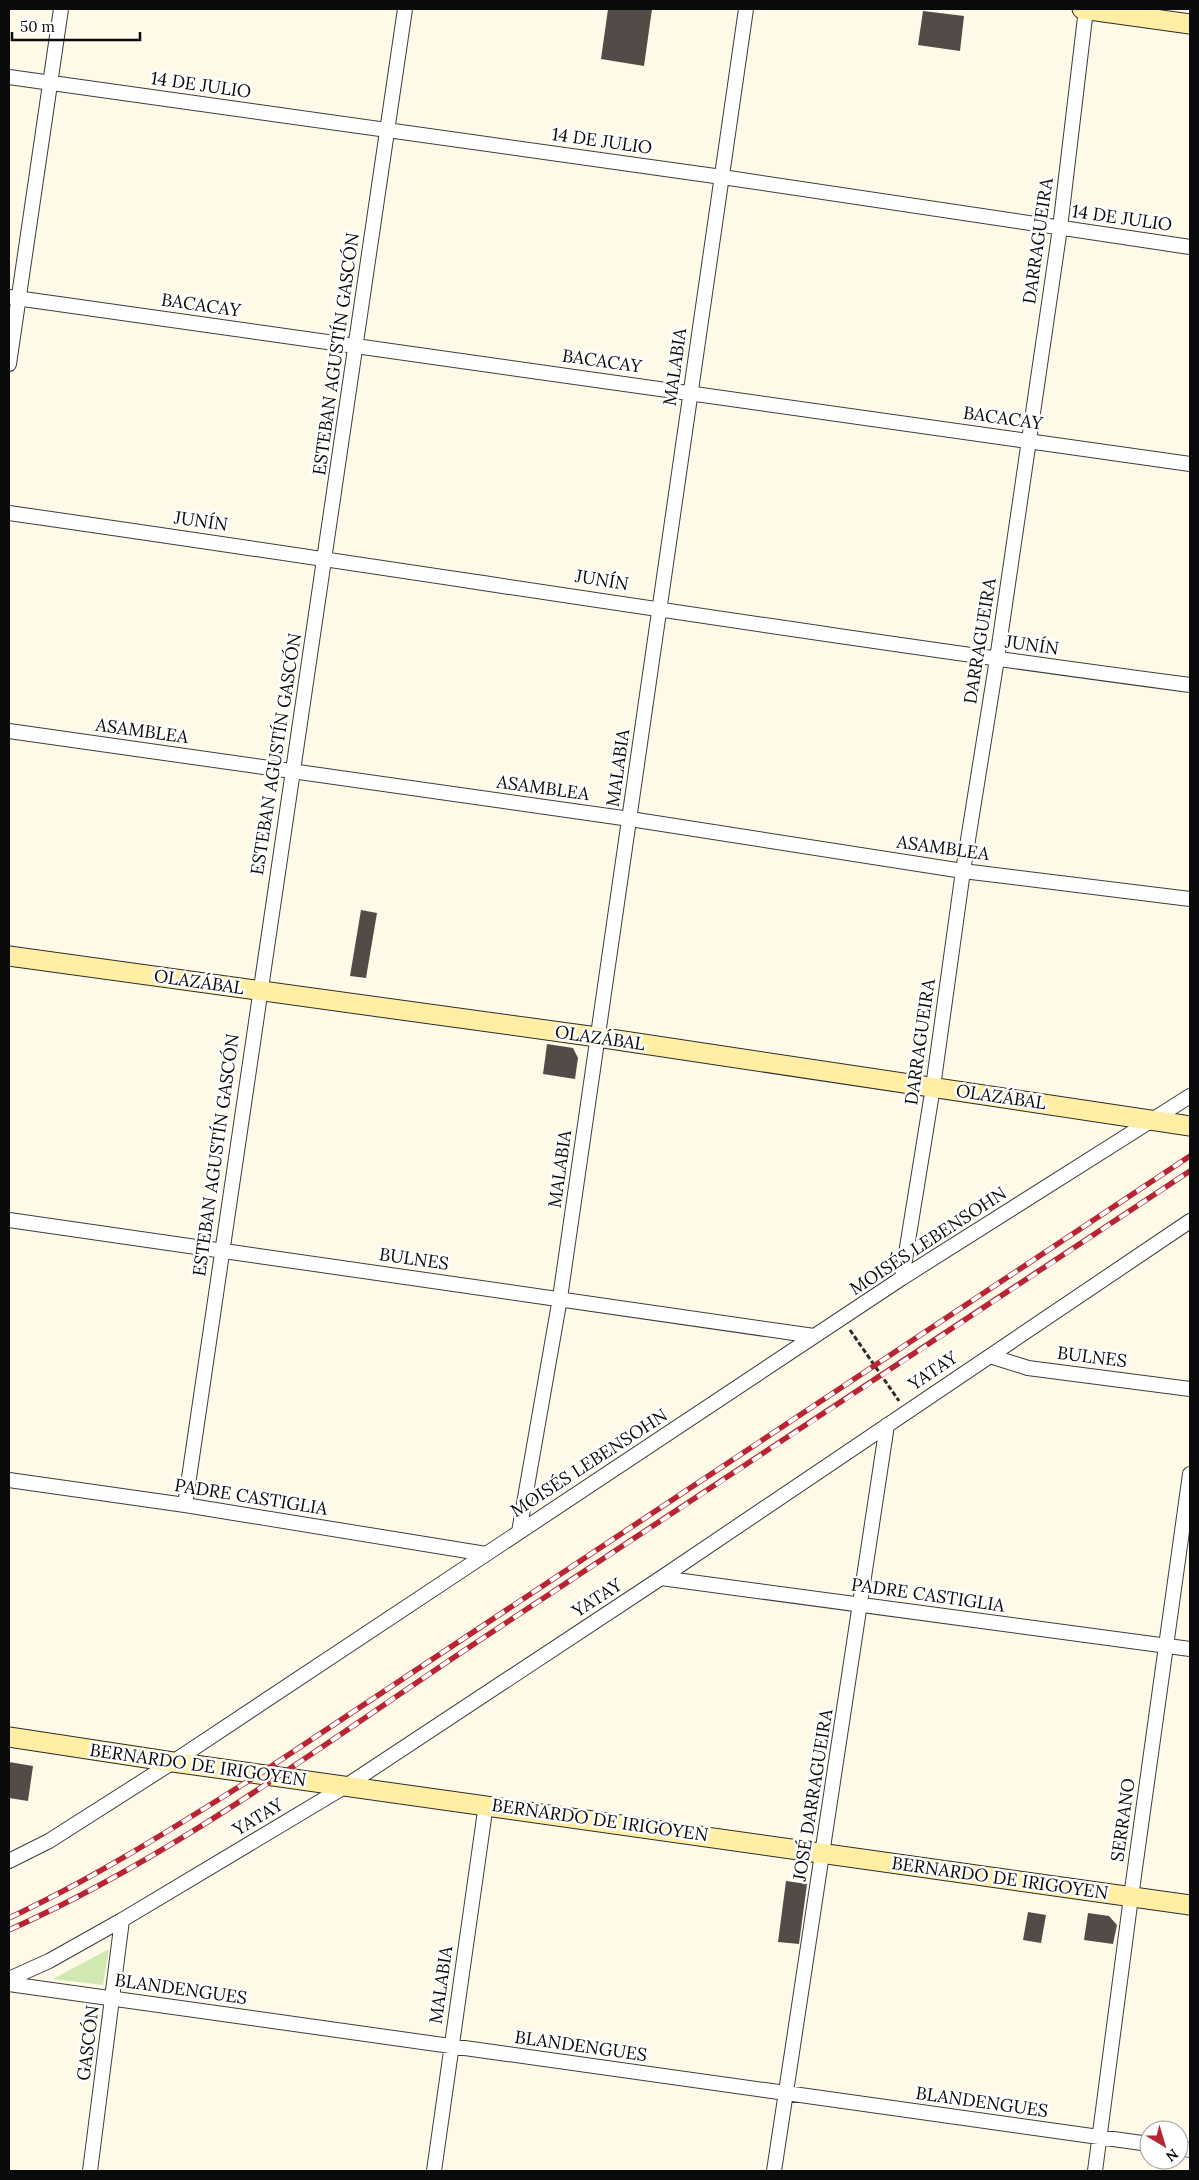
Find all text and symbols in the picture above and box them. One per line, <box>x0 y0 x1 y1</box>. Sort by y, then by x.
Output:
scale bar <box>12 10 140 42</box>
text: 50 m <box>20 17 55 36</box>
street label: 14 DE JULIO <box>149 66 253 103</box>
street label: 14 DE JULIO <box>550 122 654 159</box>
street label: DARRAGUEIRA <box>1017 176 1058 305</box>
street label: 14 DE JULIO <box>1070 199 1174 236</box>
street label: ESTEBAN AGUSTÍN GASCÓN <box>307 231 364 477</box>
street label: BACACAY <box>160 288 243 322</box>
street label: MALABIA <box>658 326 691 407</box>
street label: BACACAY <box>561 344 644 378</box>
street label: BACACAY <box>962 401 1045 435</box>
street label: JUNÍN <box>172 505 229 536</box>
street label: JUNÍN <box>573 564 630 595</box>
street label: DARRAGUEIRA <box>958 576 1001 705</box>
street label: JUNÍN <box>1003 629 1060 660</box>
street label: ESTEBAN AGUSTÍN GASCÓN <box>245 631 306 877</box>
street label: ASAMBLEA <box>93 712 191 748</box>
street label: MALABIA <box>601 727 634 808</box>
street label: ASAMBLEA <box>494 769 592 805</box>
street label: ASAMBLEA <box>894 829 992 865</box>
street label: OLAZÁBAL <box>152 964 246 999</box>
street label: DARRAGUEIRA <box>899 977 940 1106</box>
street label: OLAZÁBAL <box>553 1020 647 1055</box>
street label: ESTEBAN AGUSTÍN GASCÓN <box>187 1032 244 1278</box>
street label: OLAZÁBAL <box>954 1079 1048 1114</box>
street label: MALABIA <box>543 1128 576 1209</box>
street label: MOISÉS LEBENSOHN <box>845 1181 1011 1300</box>
street label: BULNES <box>378 1242 450 1275</box>
street label: BULNES <box>1056 1341 1128 1372</box>
street label: YATAY <box>903 1345 962 1396</box>
street label: MOISÉS LEBENSOHN <box>506 1403 672 1522</box>
street label: PADRE CASTIGLIA <box>173 1473 330 1520</box>
street label: PADRE CASTIGLIA <box>850 1572 1007 1617</box>
street label: YATAY <box>567 1573 626 1623</box>
street label: JOSÉ DARRAGUEIRA <box>787 1706 838 1884</box>
street label: BERNARDO DE IRIGOYEN <box>88 1738 308 1791</box>
street label: SERRANO <box>1105 1777 1140 1863</box>
street label: YATAY <box>227 1792 288 1841</box>
street label: BERNARDO DE IRIGOYEN <box>490 1793 710 1846</box>
street label: BERNARDO DE IRIGOYEN <box>890 1851 1110 1904</box>
street label: MALABIA <box>424 1944 457 2025</box>
street label: BLANDENGUES <box>113 1968 249 2009</box>
street label: GASCÓN <box>71 2004 104 2082</box>
street label: BLANDENGUES <box>513 2025 649 2066</box>
street label: BLANDENGUES <box>914 2081 1050 2122</box>
north arrow <box>1139 2120 1189 2170</box>
text: N <box>1162 2145 1182 2166</box>

